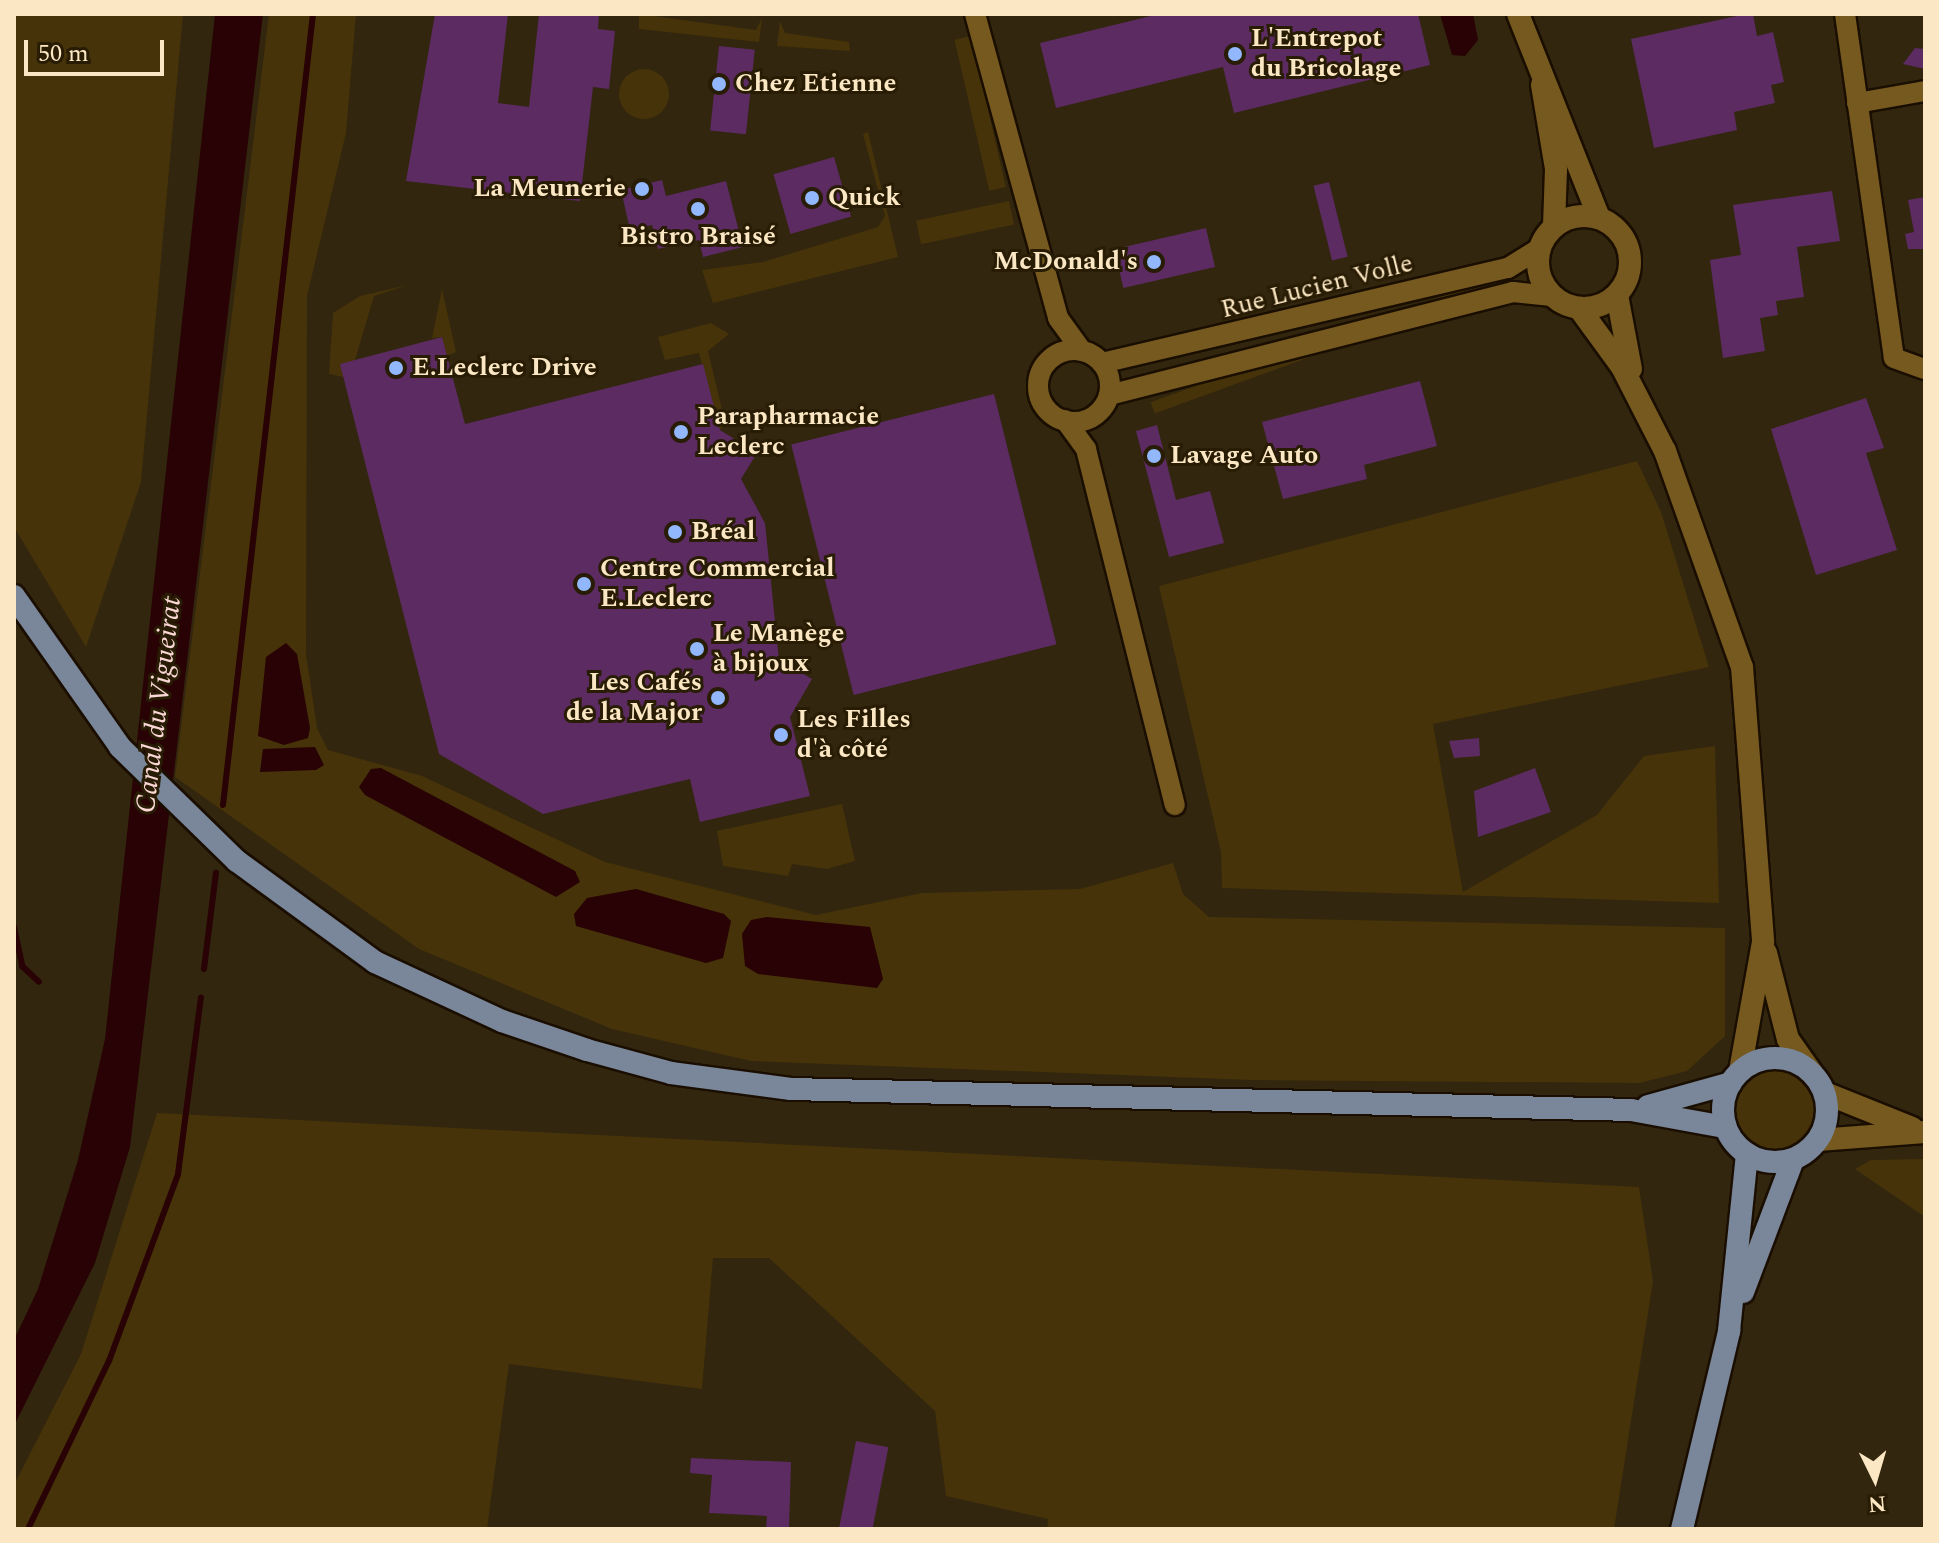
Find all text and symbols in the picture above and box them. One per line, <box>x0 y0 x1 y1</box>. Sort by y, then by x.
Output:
place label: L'Entrepot du Bricolage <box>1251 23 1401 84</box>
scale bar <box>28 24 168 74</box>
text: 50 m <box>38 36 89 72</box>
marker: L'Entrepot du Bricolage <box>1226 45 1244 63</box>
place label: Chez Etienne <box>735 68 896 100</box>
marker: Chez Etienne <box>710 75 728 93</box>
place label: La Meunerie <box>474 173 626 205</box>
marker: La Meunerie <box>633 180 651 198</box>
place label: Quick <box>828 182 901 214</box>
marker: Quick <box>803 189 821 207</box>
marker: Bistro Braisé <box>689 200 707 218</box>
place label: Bistro Braisé <box>620 221 776 253</box>
place label: McDonald's <box>993 246 1138 278</box>
street label: Rue Lucien Volle <box>1218 248 1416 326</box>
marker: McDonald's <box>1145 253 1163 271</box>
place label: E.Leclerc Drive <box>412 352 597 384</box>
marker: E.Leclerc Drive <box>387 359 405 377</box>
place label: Parapharmacie Leclerc <box>697 401 879 462</box>
marker: Parapharmacie Leclerc <box>672 423 690 441</box>
place label: Lavage Auto <box>1170 440 1318 472</box>
marker: Lavage Auto <box>1145 447 1163 465</box>
place label: Bréal <box>691 516 755 548</box>
marker: Bréal <box>666 523 684 541</box>
place label: Centre Commercial E.Leclerc <box>600 553 835 614</box>
marker: Centre Commercial E.Leclerc <box>575 575 593 593</box>
water label: Canal du Vigueirat <box>129 595 189 815</box>
place label: Le Manège à bijoux <box>713 618 844 680</box>
marker: Le Manège à bijoux <box>688 640 706 658</box>
place label: Les Cafés de la Major <box>566 667 702 728</box>
marker: Les Cafés de la Major <box>709 689 727 707</box>
place label: Les Filles d'à côté <box>797 704 911 766</box>
marker: Les Filles d'à côté <box>772 726 790 744</box>
north arrow <box>1835 1439 1915 1519</box>
text: N <box>1867 1486 1888 1521</box>

